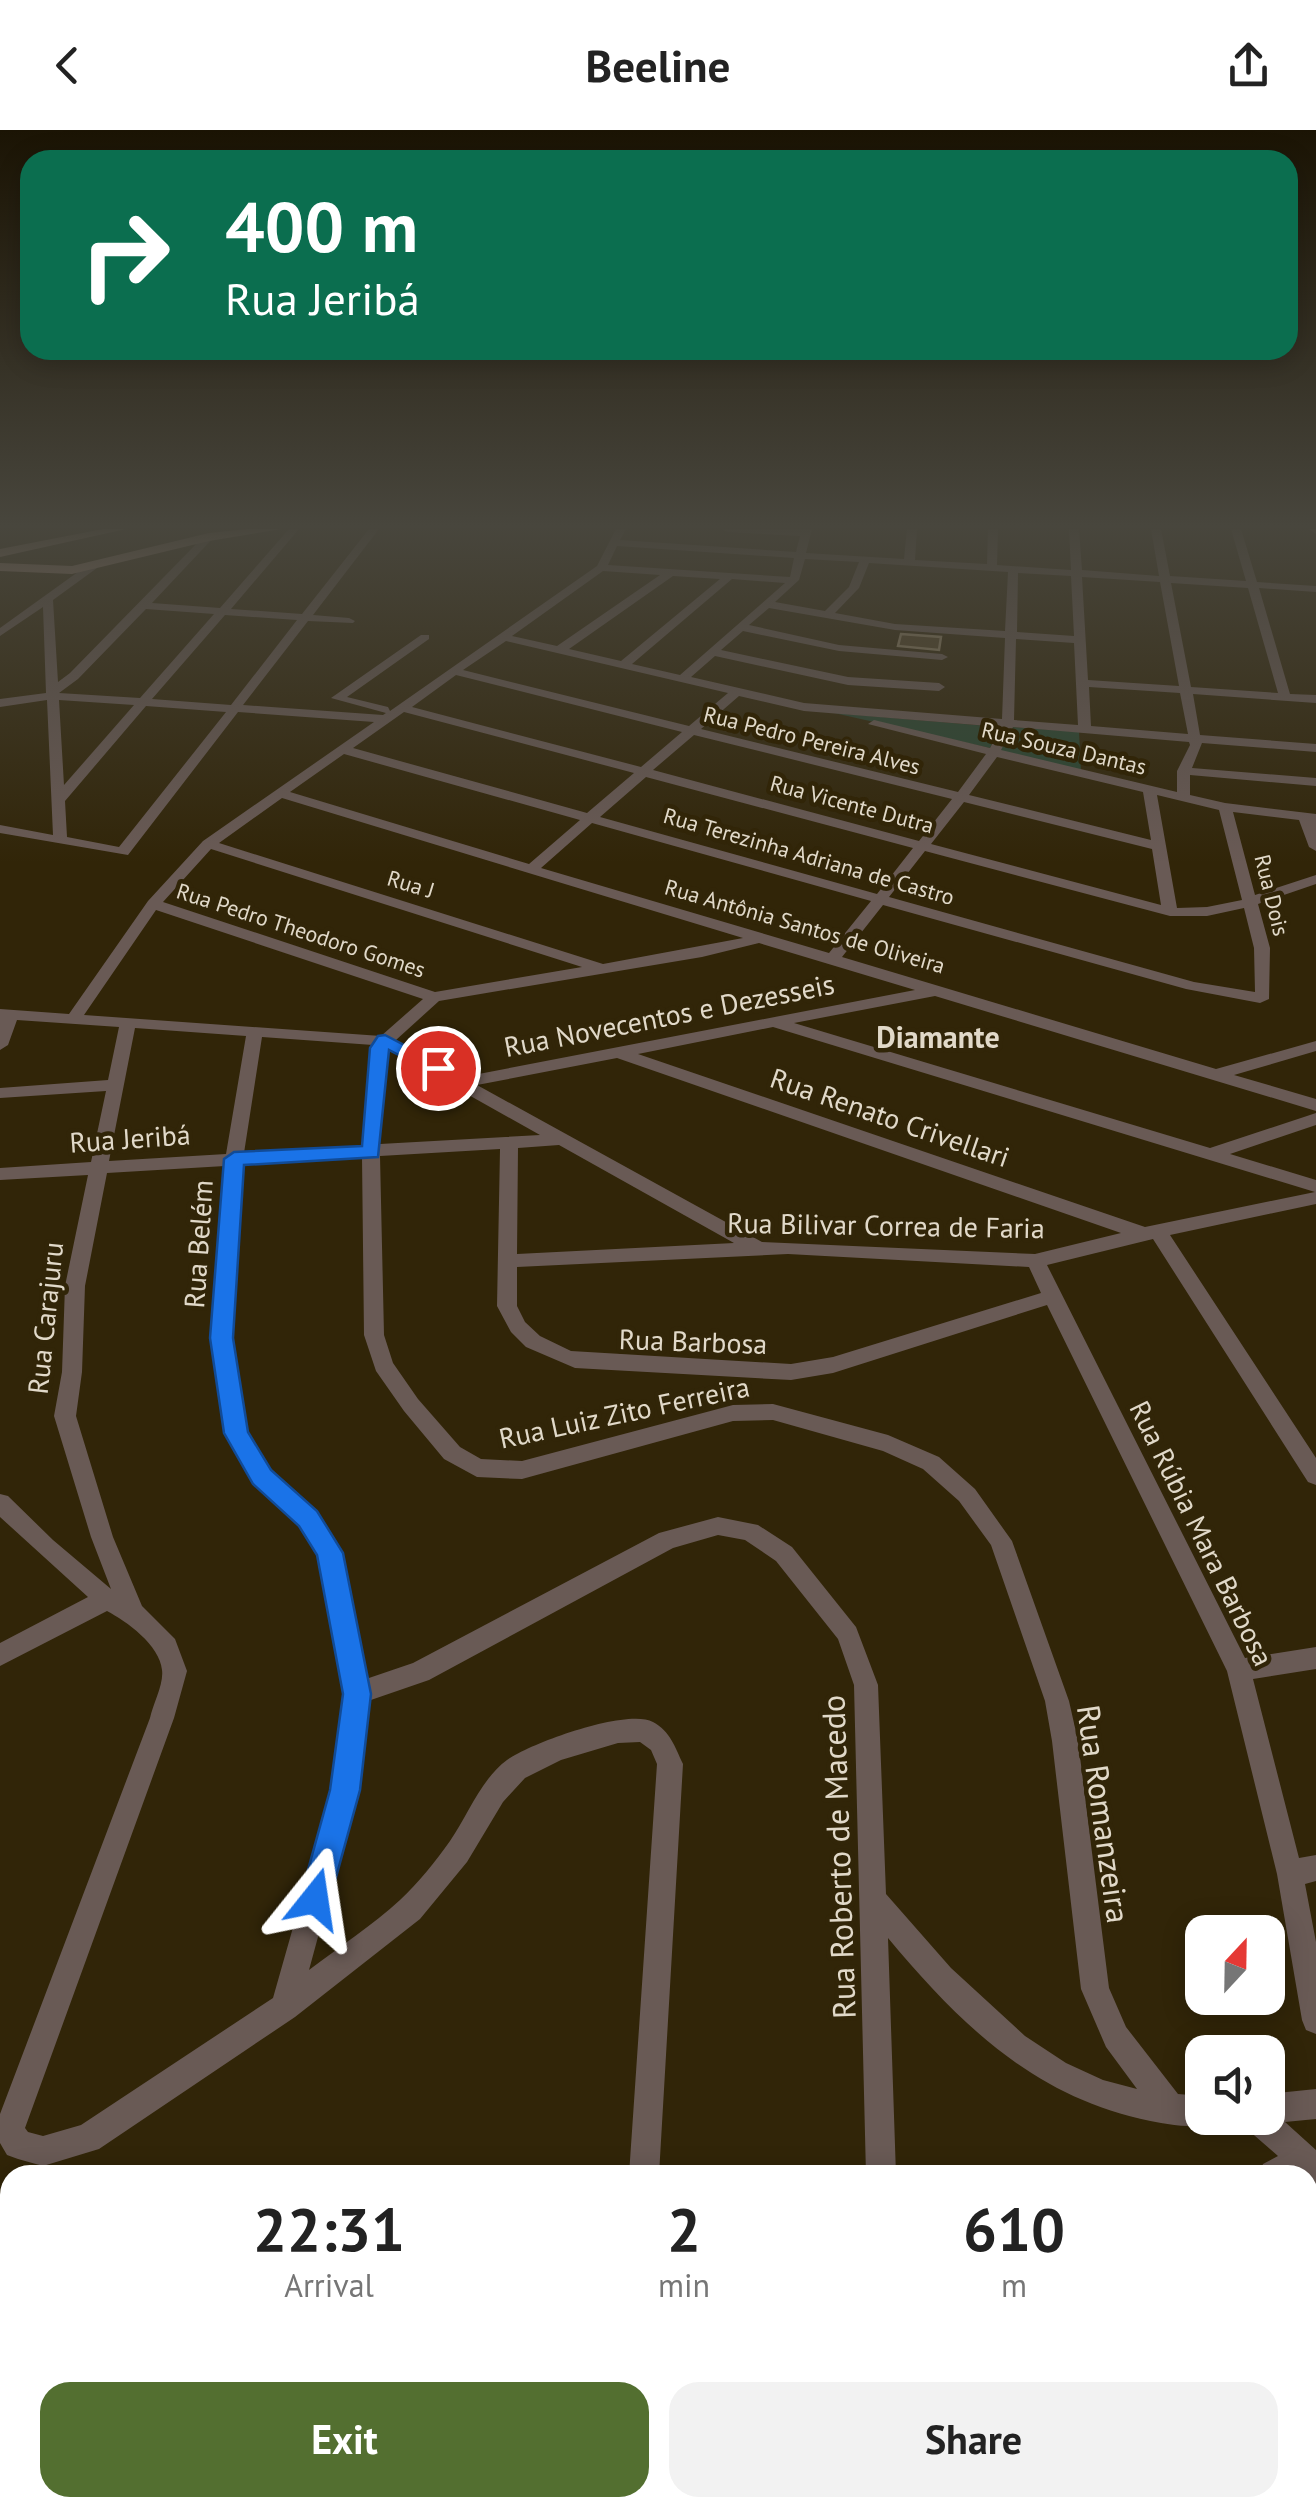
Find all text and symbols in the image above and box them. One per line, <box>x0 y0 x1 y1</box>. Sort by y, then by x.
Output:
text: Beeline <box>586 36 730 94</box>
icon: back <box>40 38 95 93</box>
icon: share <box>1221 38 1276 93</box>
text: 400 m <box>225 181 418 271</box>
icon: right <box>60 190 190 320</box>
text: Rua Jeribá <box>225 269 420 327</box>
street label: Rua Pedro Pereira Alves <box>701 700 923 780</box>
street label: Rua Souza Dantas <box>979 715 1149 781</box>
street label: Rua Vicente Dutra <box>767 769 937 839</box>
street label: Rua Terezinha Adriana de Castro <box>660 801 958 911</box>
street label: Rua Dois <box>1248 851 1296 939</box>
street label: Rua J <box>384 864 438 904</box>
street label: Rua Antônia Santos de Oliveira <box>662 873 948 979</box>
street label: Rua Pedro Theodoro Gomes <box>173 877 429 983</box>
street label: Rua Novecentos e Dezesseis <box>501 965 837 1065</box>
district label: Diamante <box>876 1017 1000 1056</box>
pin <box>396 1026 481 1111</box>
icon: arrive <box>411 1041 466 1096</box>
street label: Rua Renato Crivellari <box>766 1059 1014 1175</box>
street label: Rua Jeribá <box>68 1115 192 1161</box>
street label: Rua Belém <box>175 1179 221 1309</box>
street label: Rua Bilivar Correa de Faria <box>727 1204 1045 1246</box>
street label: Rua Carajuru <box>19 1240 71 1396</box>
street label: Rua Barbosa <box>618 1320 768 1362</box>
street label: Rua Luiz Zito Ferreira <box>495 1367 753 1457</box>
street label: Rua Rúbia Mara Barbosa <box>1122 1394 1282 1672</box>
street label: Rua Roberto de Macedo <box>811 1694 865 2020</box>
street label: Rua Romanzeira <box>1068 1702 1140 1926</box>
position arrow <box>263 1847 367 1951</box>
north arrow <box>1185 1915 1285 2015</box>
map controls <box>1185 1915 1285 2135</box>
button: sound <box>1185 2035 1285 2135</box>
text: 22:31 <box>253 2190 405 2268</box>
text: 2 <box>667 2190 701 2268</box>
text: 610 <box>963 2190 1065 2268</box>
text: Arrival <box>284 2264 374 2306</box>
text: min <box>658 2264 710 2306</box>
text: m <box>1001 2264 1027 2306</box>
button: Exit <box>40 2382 649 2497</box>
button: Share <box>669 2382 1278 2497</box>

